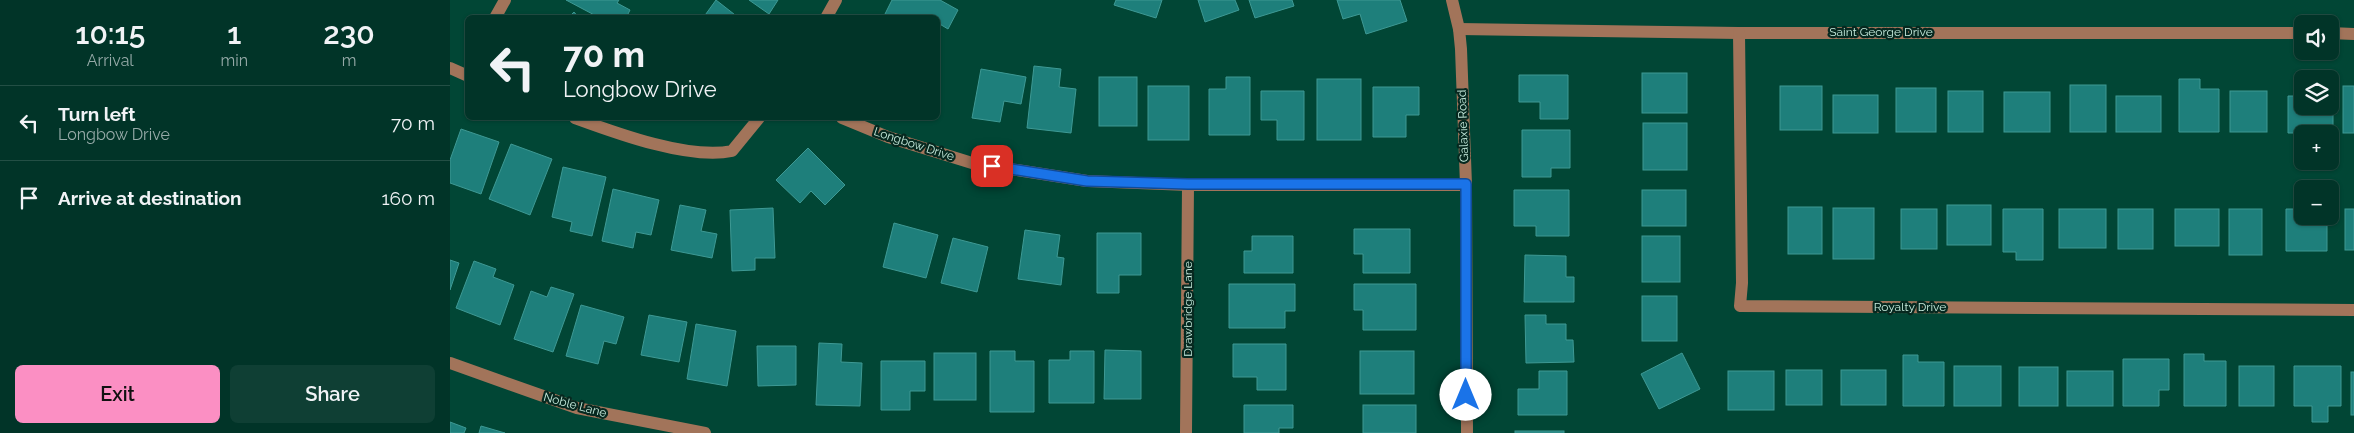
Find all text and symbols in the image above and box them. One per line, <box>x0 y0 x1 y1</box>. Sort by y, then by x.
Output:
map controls <box>2294 15 2339 225</box>
button: sound <box>2294 15 2339 60</box>
text: 10:15 <box>75 16 145 51</box>
text: 1 <box>227 16 241 51</box>
text: 230 <box>323 16 375 51</box>
street label: Saint George Drive <box>1829 25 1933 39</box>
text: 70 m <box>563 34 645 75</box>
icon: left <box>480 35 545 100</box>
text: Arrival <box>87 51 134 70</box>
text: min <box>221 51 248 70</box>
text: m <box>342 51 356 70</box>
button: layers <box>2294 70 2339 115</box>
text: Longbow Drive <box>563 76 717 102</box>
street label: Galaxie Road <box>1455 90 1471 162</box>
text: Turn left <box>58 103 135 125</box>
icon: left <box>15 109 43 137</box>
text: 70 m <box>391 112 435 134</box>
street label: Longbow Drive <box>872 124 956 164</box>
text: Longbow Drive <box>58 125 170 144</box>
button: + <box>2294 125 2339 170</box>
pin <box>971 145 1013 187</box>
icon: arrive <box>978 152 1006 180</box>
button: − <box>2294 180 2339 225</box>
icon: arrive <box>15 184 43 212</box>
text: Arrive at destination <box>58 187 242 209</box>
text: 160 m <box>381 187 435 209</box>
street label: Drawbridge Lane <box>1181 261 1195 357</box>
street label: Royalty Drive <box>1874 300 1946 314</box>
button: Exit <box>15 365 220 423</box>
button: Share <box>230 365 435 423</box>
position arrow <box>1439 368 1491 420</box>
street label: Noble Lane <box>542 390 608 420</box>

